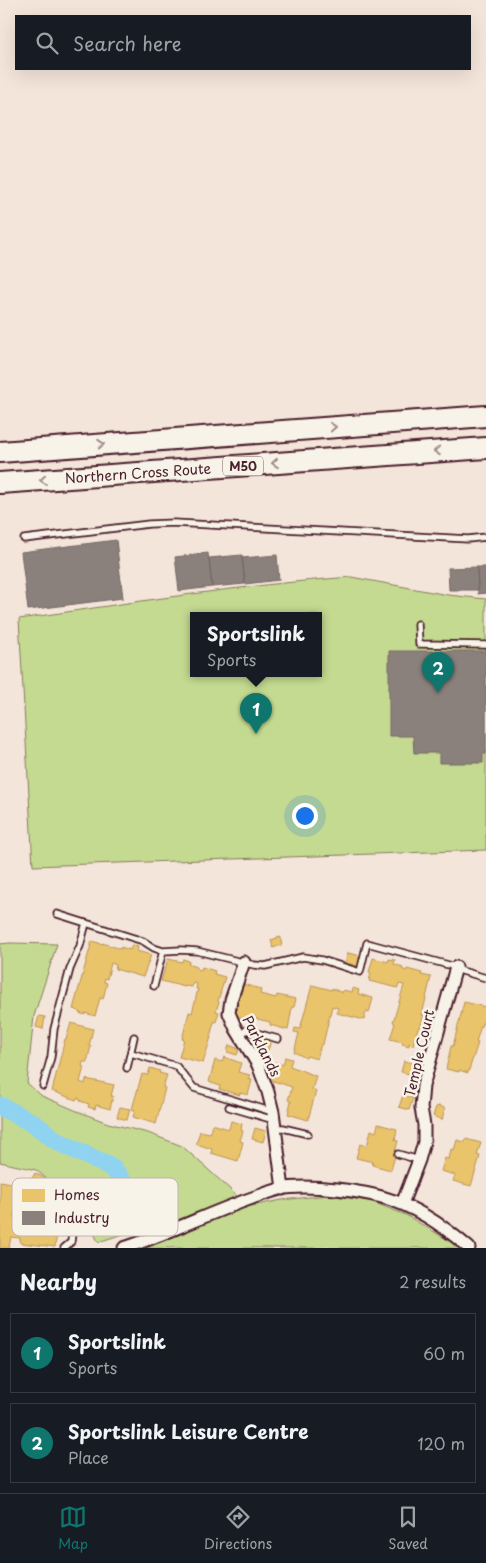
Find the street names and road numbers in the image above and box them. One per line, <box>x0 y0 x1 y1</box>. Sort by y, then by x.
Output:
road number: M50 <box>223 456 263 476</box>
street label: Northern Cross Route <box>64 457 212 489</box>
street label: Temple Court <box>399 1007 439 1099</box>
street label: Parklands <box>238 1012 286 1080</box>

